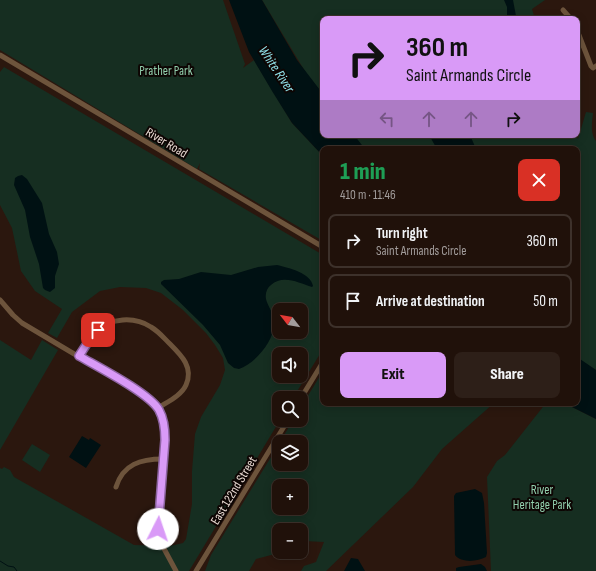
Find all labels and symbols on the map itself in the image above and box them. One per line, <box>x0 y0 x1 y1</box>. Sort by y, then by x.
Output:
water label: White River <box>255 43 299 97</box>
park label: Prather Park <box>139 63 193 79</box>
street label: River Road <box>143 124 190 162</box>
north arrow <box>272 303 308 339</box>
pin <box>81 313 115 347</box>
street label: East 122nd Street <box>207 453 260 528</box>
park label: River Heritage Park <box>513 482 571 513</box>
position arrow <box>137 508 179 550</box>

